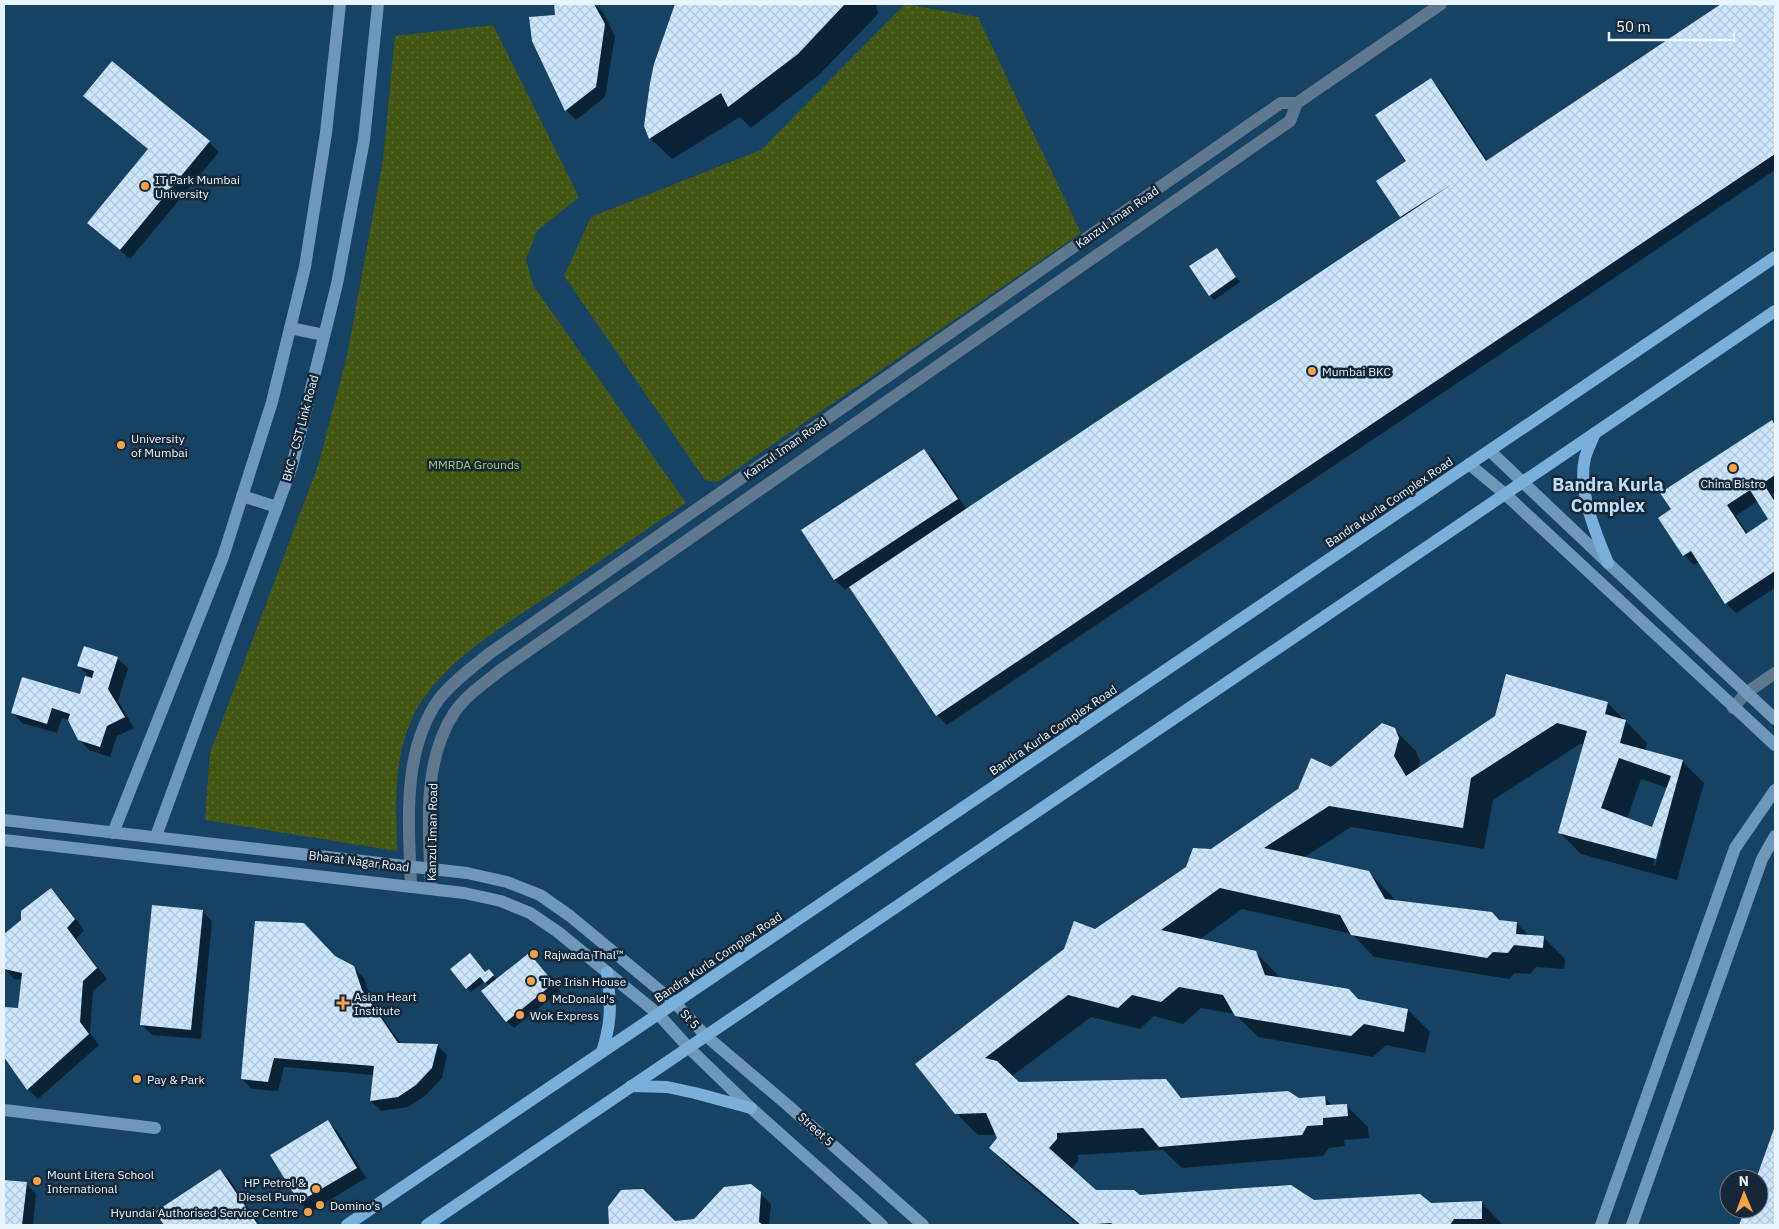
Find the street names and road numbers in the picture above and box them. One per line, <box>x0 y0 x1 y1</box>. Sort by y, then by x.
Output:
street label: Kanzul Iman Road <box>1073 183 1161 251</box>
street label: BKC - CST Link Road <box>279 373 321 483</box>
street label: Kanzul Iman Road <box>741 414 829 482</box>
street label: Bandra Kurla Complex Road <box>1322 454 1456 550</box>
street label: Bandra Kurla Complex Road <box>986 682 1120 778</box>
street label: Kanzul Iman Road <box>424 783 440 881</box>
street label: Bharat Nagar Road <box>308 847 410 875</box>
street label: Bandra Kurla Complex Road <box>651 909 785 1005</box>
street label: St 5 <box>677 1006 703 1032</box>
street label: Street 5 <box>795 1109 837 1149</box>

